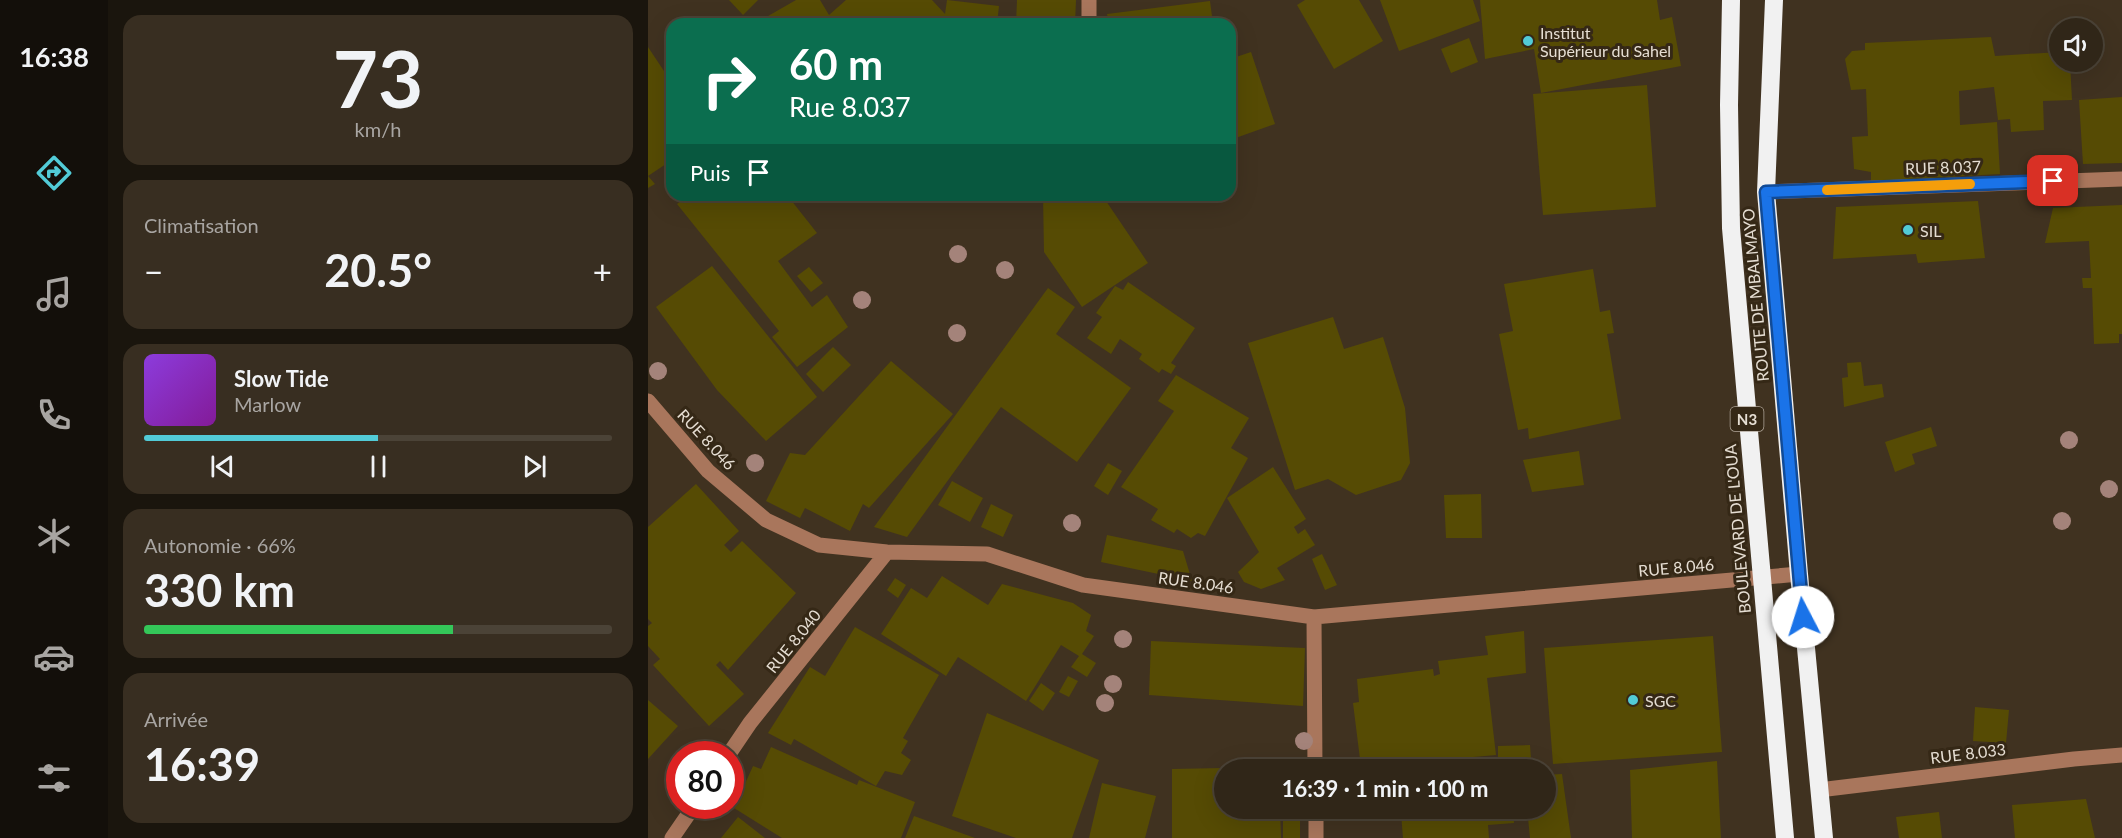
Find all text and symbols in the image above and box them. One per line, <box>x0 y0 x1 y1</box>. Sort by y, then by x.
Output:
map controls <box>2049 18 2103 72</box>
button: sound <box>2049 18 2103 72</box>
place label: Institut Supérieur du Sahel <box>1540 23 1671 60</box>
text: 73 <box>333 31 423 125</box>
marker: Institut Supérieur du Sahel <box>1521 34 1535 48</box>
text: 60 m <box>789 39 883 89</box>
text: 16:38 <box>19 40 89 73</box>
icon: right <box>690 42 768 120</box>
text: Rue 8.037 <box>789 90 911 123</box>
text: km/h <box>355 117 401 141</box>
icon: directions <box>33 152 75 194</box>
pin <box>2027 155 2078 206</box>
icon: arrive <box>742 156 775 189</box>
street label: RUE 8.037 <box>1905 156 1981 178</box>
text: Puis <box>690 159 730 186</box>
icon: arrive <box>2036 164 2069 197</box>
street label: ROUTE DE MBALMAYO <box>1738 208 1772 382</box>
text: Climatisation <box>144 213 259 237</box>
place label: SIL <box>1920 221 1941 240</box>
marker: SIL <box>1901 223 1915 237</box>
text: 20.5° <box>324 243 432 297</box>
text: − <box>144 251 163 291</box>
text: + <box>593 251 612 291</box>
icon: music <box>33 273 75 315</box>
text: Slow Tide <box>234 365 329 392</box>
text: Marlow <box>234 392 301 416</box>
icon: phone <box>33 394 75 436</box>
street label: RUE 8.046 <box>674 405 740 473</box>
road number: N3 <box>1730 407 1764 431</box>
street label: BOULEVARD DE L'OUA <box>1720 443 1754 615</box>
icon: previous <box>206 450 239 483</box>
icon: pause <box>362 450 395 483</box>
icon: next <box>518 450 551 483</box>
icon: climate <box>33 515 75 557</box>
text: Autonomie · 66% <box>144 533 296 557</box>
street label: RUE 8.046 <box>1637 554 1715 580</box>
text: 330 km <box>144 563 295 617</box>
street label: RUE 8.046 <box>1157 567 1235 597</box>
position arrow <box>1771 585 1835 649</box>
street label: RUE 8.040 <box>762 606 824 676</box>
icon: car <box>33 636 75 678</box>
place label: SGC <box>1645 691 1676 710</box>
marker: SGC <box>1626 693 1640 707</box>
text: Arrivée <box>144 707 208 731</box>
text: 16:39 <box>144 737 260 791</box>
street label: RUE 8.033 <box>1929 739 2007 767</box>
speed limit sign: 80 <box>666 741 744 819</box>
icon: filters <box>33 757 75 799</box>
text: 16:39 · 1 min · 100 m <box>1282 775 1488 802</box>

